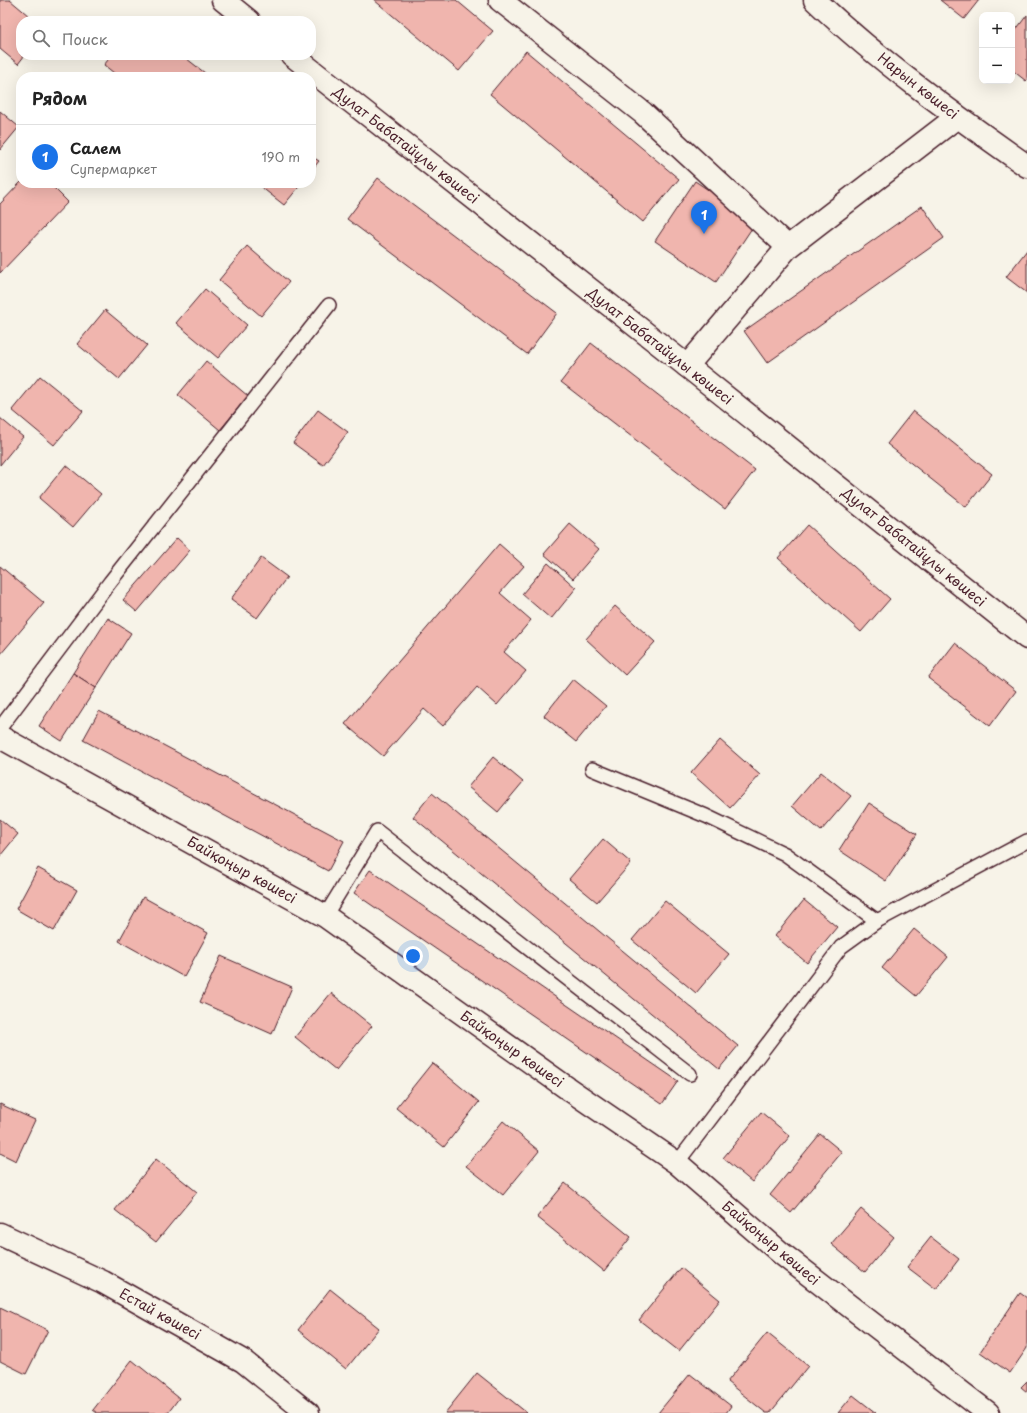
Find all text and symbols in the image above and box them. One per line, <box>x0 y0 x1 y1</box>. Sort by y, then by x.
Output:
map controls <box>979 12 1015 84</box>
button: + <box>979 12 1015 48</box>
search box <box>16 16 316 60</box>
icon: search <box>30 27 52 49</box>
text: Поиск <box>62 27 108 50</box>
street label: Нарын көшесі <box>873 47 963 124</box>
button: − <box>979 48 1015 84</box>
street label: Дулат Бабатайұлы көшесі <box>328 80 484 208</box>
text: Рядом <box>32 85 87 111</box>
text: Салем <box>70 136 121 159</box>
text: 1 <box>42 147 48 166</box>
text: 190 m <box>261 147 300 166</box>
text: Супермаркет <box>70 159 157 178</box>
pin: 1 <box>691 201 717 234</box>
street label: Дулат Бабатайұлы көшесі <box>582 281 738 409</box>
street label: Дулат Бабатайұлы көшесі <box>837 481 991 611</box>
street label: Байқоңыр көшесі <box>184 831 301 908</box>
your location <box>403 946 423 966</box>
street label: Байқоңыр көшесі <box>456 1005 568 1092</box>
street label: Байқоңыр көшесі <box>718 1195 825 1290</box>
street label: Естай көшесі <box>116 1283 205 1345</box>

